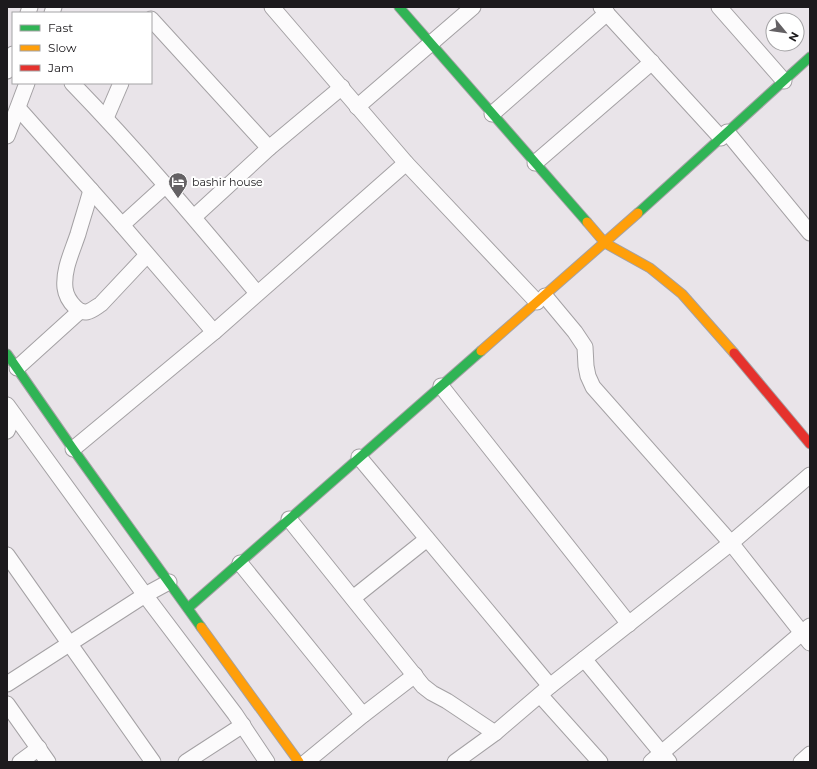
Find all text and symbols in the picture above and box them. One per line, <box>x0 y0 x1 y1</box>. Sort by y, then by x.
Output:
legend <box>12 12 152 84</box>
north arrow <box>765 12 805 52</box>
text: Fast <box>48 20 73 35</box>
text: N <box>785 30 802 44</box>
text: Slow <box>48 40 77 55</box>
text: Jam <box>47 60 74 75</box>
hotel icon: bashir house <box>167 171 189 199</box>
place label: bashir house <box>192 175 263 189</box>

